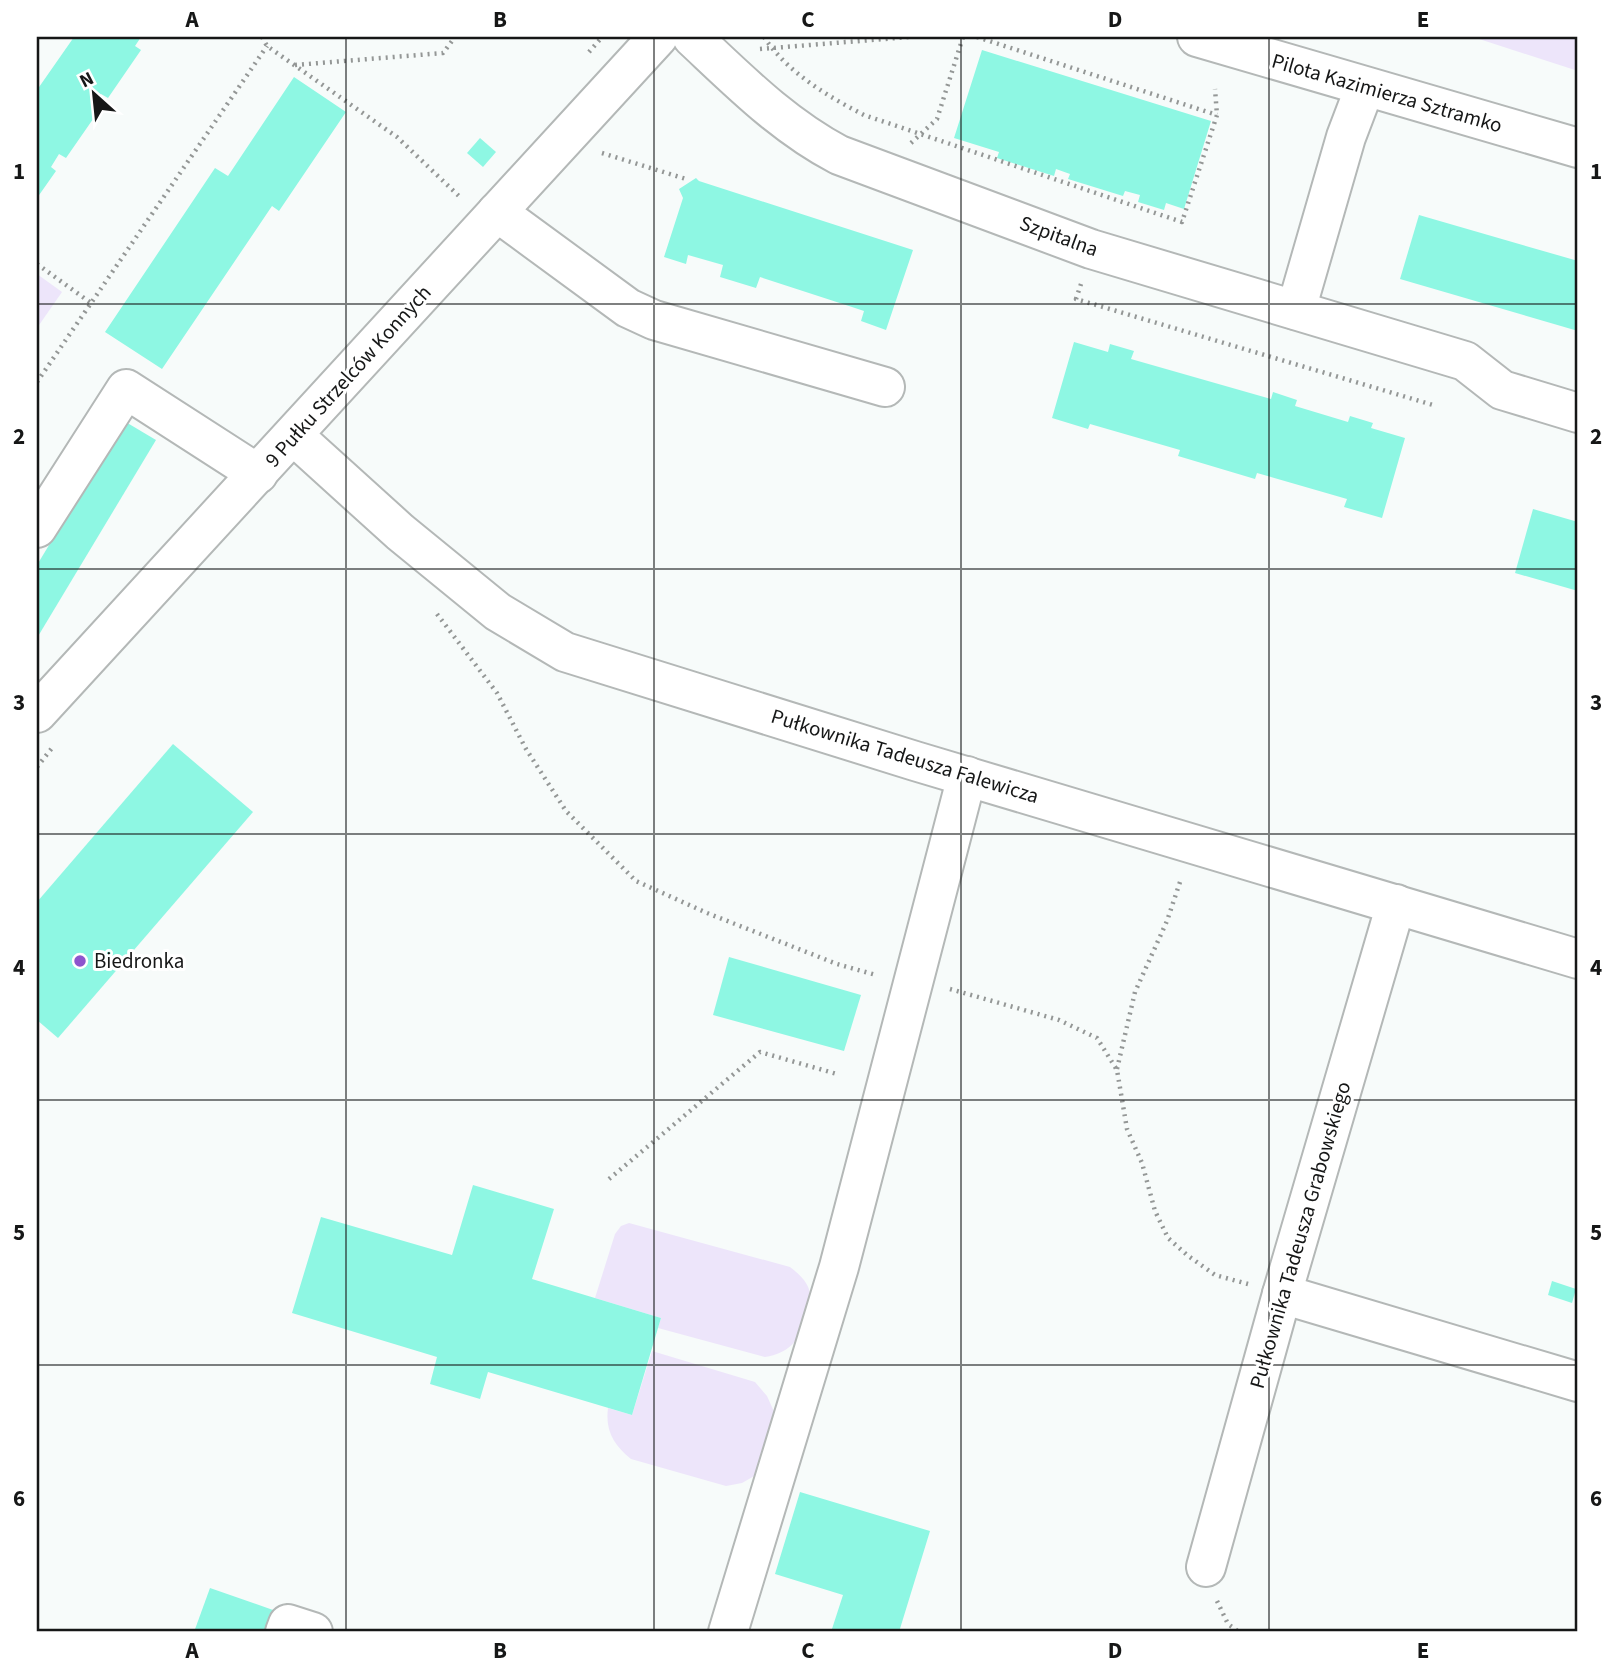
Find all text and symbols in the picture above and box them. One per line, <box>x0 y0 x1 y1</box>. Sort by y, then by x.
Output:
text: A <box>184 3 199 36</box>
text: B <box>493 3 507 36</box>
text: C <box>801 3 815 36</box>
text: D <box>1108 3 1122 36</box>
text: E <box>1417 3 1429 36</box>
street label: Pilota Kazimierza Sztramko <box>1268 46 1506 140</box>
north arrow <box>60 60 130 130</box>
text: N <box>75 65 99 95</box>
text: 1 <box>13 155 25 188</box>
text: 1 <box>1590 155 1602 188</box>
street label: Szpitalna <box>1016 208 1102 264</box>
street label: 9 Pułku Strzelców Konnych <box>258 278 438 474</box>
text: 2 <box>13 420 25 453</box>
text: 2 <box>1590 420 1602 453</box>
text: 3 <box>13 686 25 719</box>
text: 3 <box>1590 686 1602 719</box>
street label: Pułkownika Tadeusza Falewicza <box>767 701 1043 811</box>
place label: Biedronka <box>94 946 184 976</box>
text: 4 <box>13 951 25 984</box>
text: 4 <box>1590 951 1602 984</box>
marker: Biedronka <box>72 953 88 969</box>
street label: Pułkownika Tadeusza Grabowskiego <box>1242 1078 1358 1392</box>
text: 5 <box>13 1216 25 1249</box>
text: 5 <box>1590 1216 1602 1249</box>
text: 6 <box>13 1482 25 1515</box>
text: 6 <box>1590 1482 1602 1515</box>
text: A <box>184 1634 199 1667</box>
text: B <box>493 1634 507 1667</box>
text: C <box>801 1634 815 1667</box>
text: D <box>1108 1634 1122 1667</box>
text: E <box>1417 1634 1429 1667</box>

